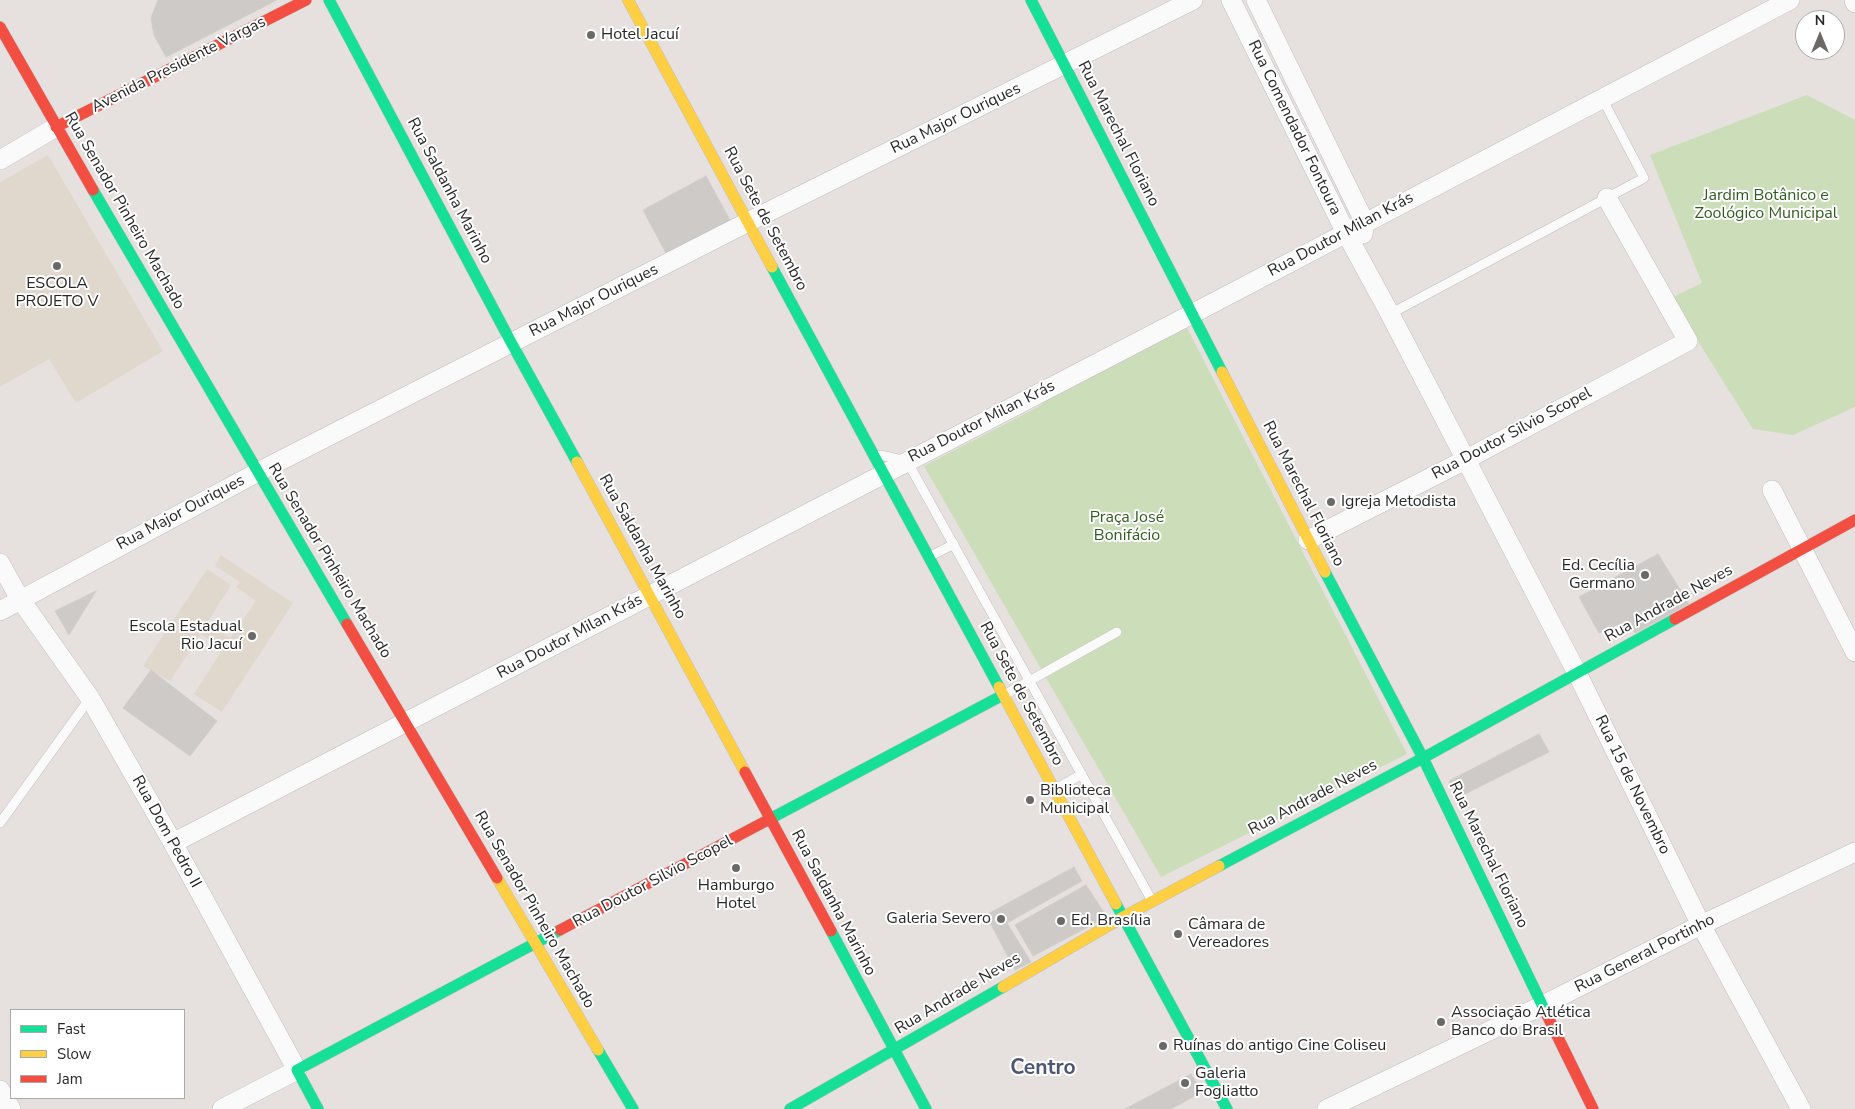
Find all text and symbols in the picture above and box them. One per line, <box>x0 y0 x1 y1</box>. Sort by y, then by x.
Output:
north arrow <box>1795 10 1845 60</box>
text: N <box>1815 11 1825 30</box>
street label: Avenida Presidente Vargas <box>89 13 269 117</box>
place label: Hotel Jacuí <box>601 25 679 45</box>
marker: Hotel Jacuí <box>585 29 597 41</box>
street label: Rua Comendador Fontoura <box>1243 37 1345 219</box>
street label: Rua Marechal Floriano <box>1073 58 1163 210</box>
street label: Rua Major Ouriques <box>888 79 1024 159</box>
street label: Rua Senador Pinheiro Machado <box>60 109 188 313</box>
street label: Rua Saldanha Marinho <box>402 115 496 267</box>
street label: Rua Sete de Setembro <box>719 144 811 294</box>
park label: Jardim Botânico e Zoológico Municipal <box>1695 186 1837 224</box>
street label: Rua Doutor Milan Krás <box>1265 189 1417 281</box>
marker: ESCOLA PROJETO V <box>51 260 63 272</box>
street label: Rua Major Ouriques <box>526 260 662 342</box>
place label: ESCOLA PROJETO V <box>15 274 99 312</box>
street label: Rua Doutor Milan Krás <box>906 377 1058 467</box>
street label: Rua Doutor Silvio Scopel <box>1429 384 1595 484</box>
street label: Rua Marechal Floriano <box>1258 418 1348 570</box>
street label: Rua Senador Pinheiro Machado <box>263 460 395 662</box>
street label: Rua Major Ouriques <box>114 471 248 555</box>
street label: Rua Saldanha Marinho <box>594 471 690 623</box>
place label: Igreja Metodista <box>1341 492 1456 512</box>
marker: Igreja Metodista <box>1325 496 1337 508</box>
park label: Praça José Bonifácio <box>1090 508 1164 546</box>
place label: Ed. Cecília Germano <box>1562 556 1635 594</box>
street label: Rua Andrade Neves <box>1602 561 1736 647</box>
marker: Ed. Cecília Germano <box>1639 569 1651 581</box>
street label: Rua Doutor Milan Krás <box>494 591 646 683</box>
place label: Escola Estadual Rio Jacuí <box>129 617 242 655</box>
street label: Rua Sete de Setembro <box>975 619 1067 769</box>
marker: Escola Estadual Rio Jacuí <box>246 630 258 642</box>
street label: Rua 15 de Novembro <box>1590 712 1674 858</box>
street label: Rua Andrade Neves <box>1245 756 1381 840</box>
street label: Rua Dom Pedro II <box>127 773 205 891</box>
street label: Rua Marechal Floriano <box>1444 779 1532 931</box>
place label: Biblioteca Municipal <box>1040 781 1111 819</box>
marker: Biblioteca Municipal <box>1024 794 1036 806</box>
street label: Rua Senador Pinheiro Machado <box>470 808 598 1012</box>
street label: Rua Saldanha Marinho <box>786 827 880 979</box>
street label: Rua Doutor Silvio Scopel <box>570 832 736 932</box>
marker: Hamburgo Hotel <box>730 862 742 874</box>
place label: Hamburgo Hotel <box>698 876 774 914</box>
place label: Galeria Severo <box>886 909 991 929</box>
street label: Rua General Portinho <box>1572 910 1718 998</box>
place label: Ed. Brasília <box>1071 911 1151 931</box>
marker: Galeria Severo <box>995 913 1007 925</box>
marker: Ed. Brasília <box>1055 915 1067 927</box>
place label: Câmara de Vereadores <box>1188 915 1269 953</box>
marker: Câmara de Vereadores <box>1172 928 1184 940</box>
street label: Rua Andrade Neves <box>892 949 1024 1039</box>
place label: Associação Atlética Banco do Brasil <box>1451 1003 1591 1041</box>
legend <box>10 1009 185 1099</box>
marker: Associação Atlética Banco do Brasil <box>1435 1016 1447 1028</box>
text: Fast <box>57 1019 85 1039</box>
place label: Ruínas do antigo Cine Coliseu <box>1173 1036 1386 1056</box>
marker: Ruínas do antigo Cine Coliseu <box>1157 1040 1169 1052</box>
text: Slow <box>57 1044 91 1064</box>
district label: Centro <box>1010 1056 1076 1082</box>
place label: Galeria Fogliatto <box>1195 1064 1258 1102</box>
text: Jam <box>57 1069 83 1089</box>
marker: Galeria Fogliatto <box>1179 1077 1191 1089</box>

